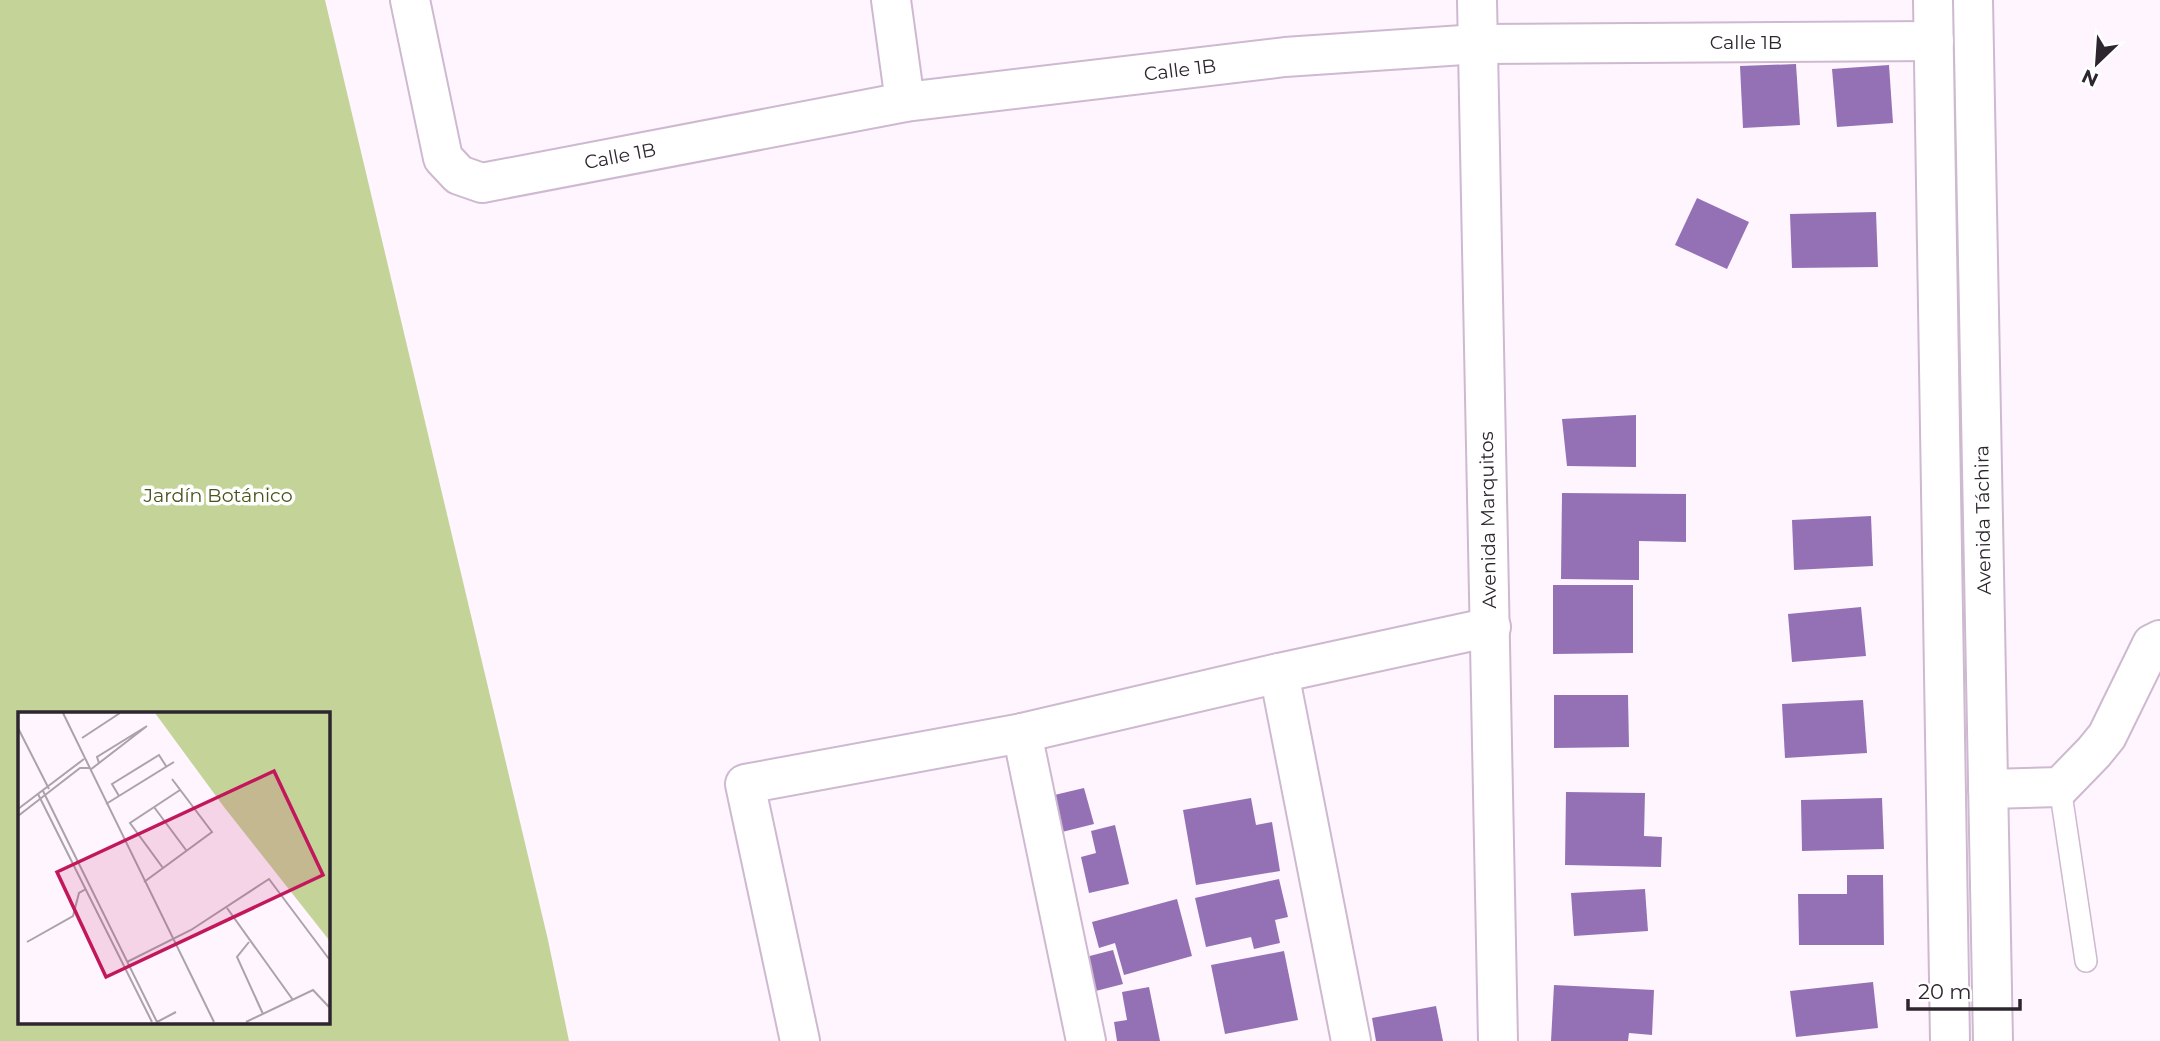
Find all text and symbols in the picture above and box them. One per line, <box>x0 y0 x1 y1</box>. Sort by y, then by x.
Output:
north arrow <box>2062 28 2132 98</box>
street label: Calle 1B <box>1710 31 1782 54</box>
street label: Calle 1B <box>1143 54 1217 86</box>
text: N <box>2078 64 2102 92</box>
street label: Calle 1B <box>582 138 658 174</box>
street label: Avenida Marquitos <box>1475 431 1501 609</box>
street label: Avenida Táchira <box>1970 445 1996 595</box>
park label: Jardín Botánico <box>142 484 293 507</box>
inset map <box>18 712 329 1024</box>
scale bar <box>1908 968 2020 1012</box>
text: 20 m <box>1918 979 1972 1004</box>

